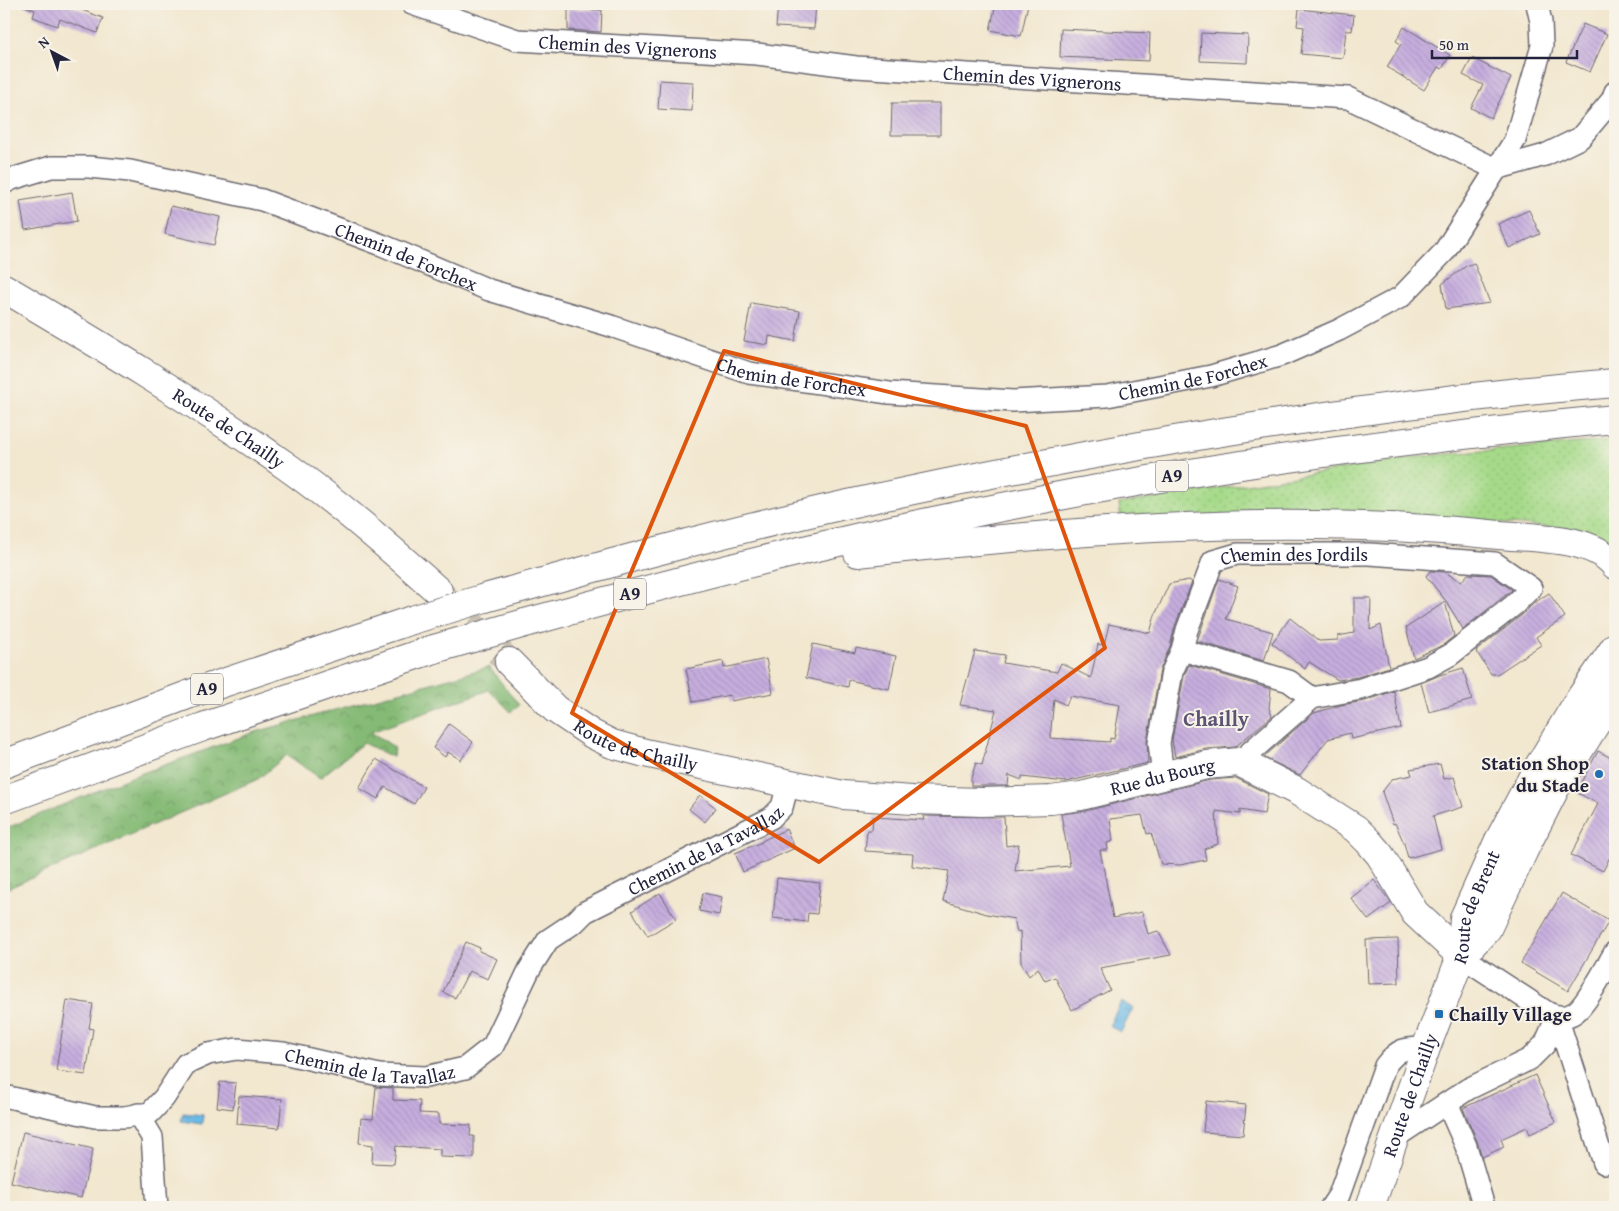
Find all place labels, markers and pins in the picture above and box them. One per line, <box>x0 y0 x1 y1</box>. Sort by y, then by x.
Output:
place label: Station Shop du Stade <box>1481 749 1589 799</box>
marker: Station Shop du Stade <box>1593 768 1605 780</box>
place label: Chailly Village <box>1449 1000 1572 1028</box>
marker: Chailly Village <box>1433 1008 1445 1020</box>

